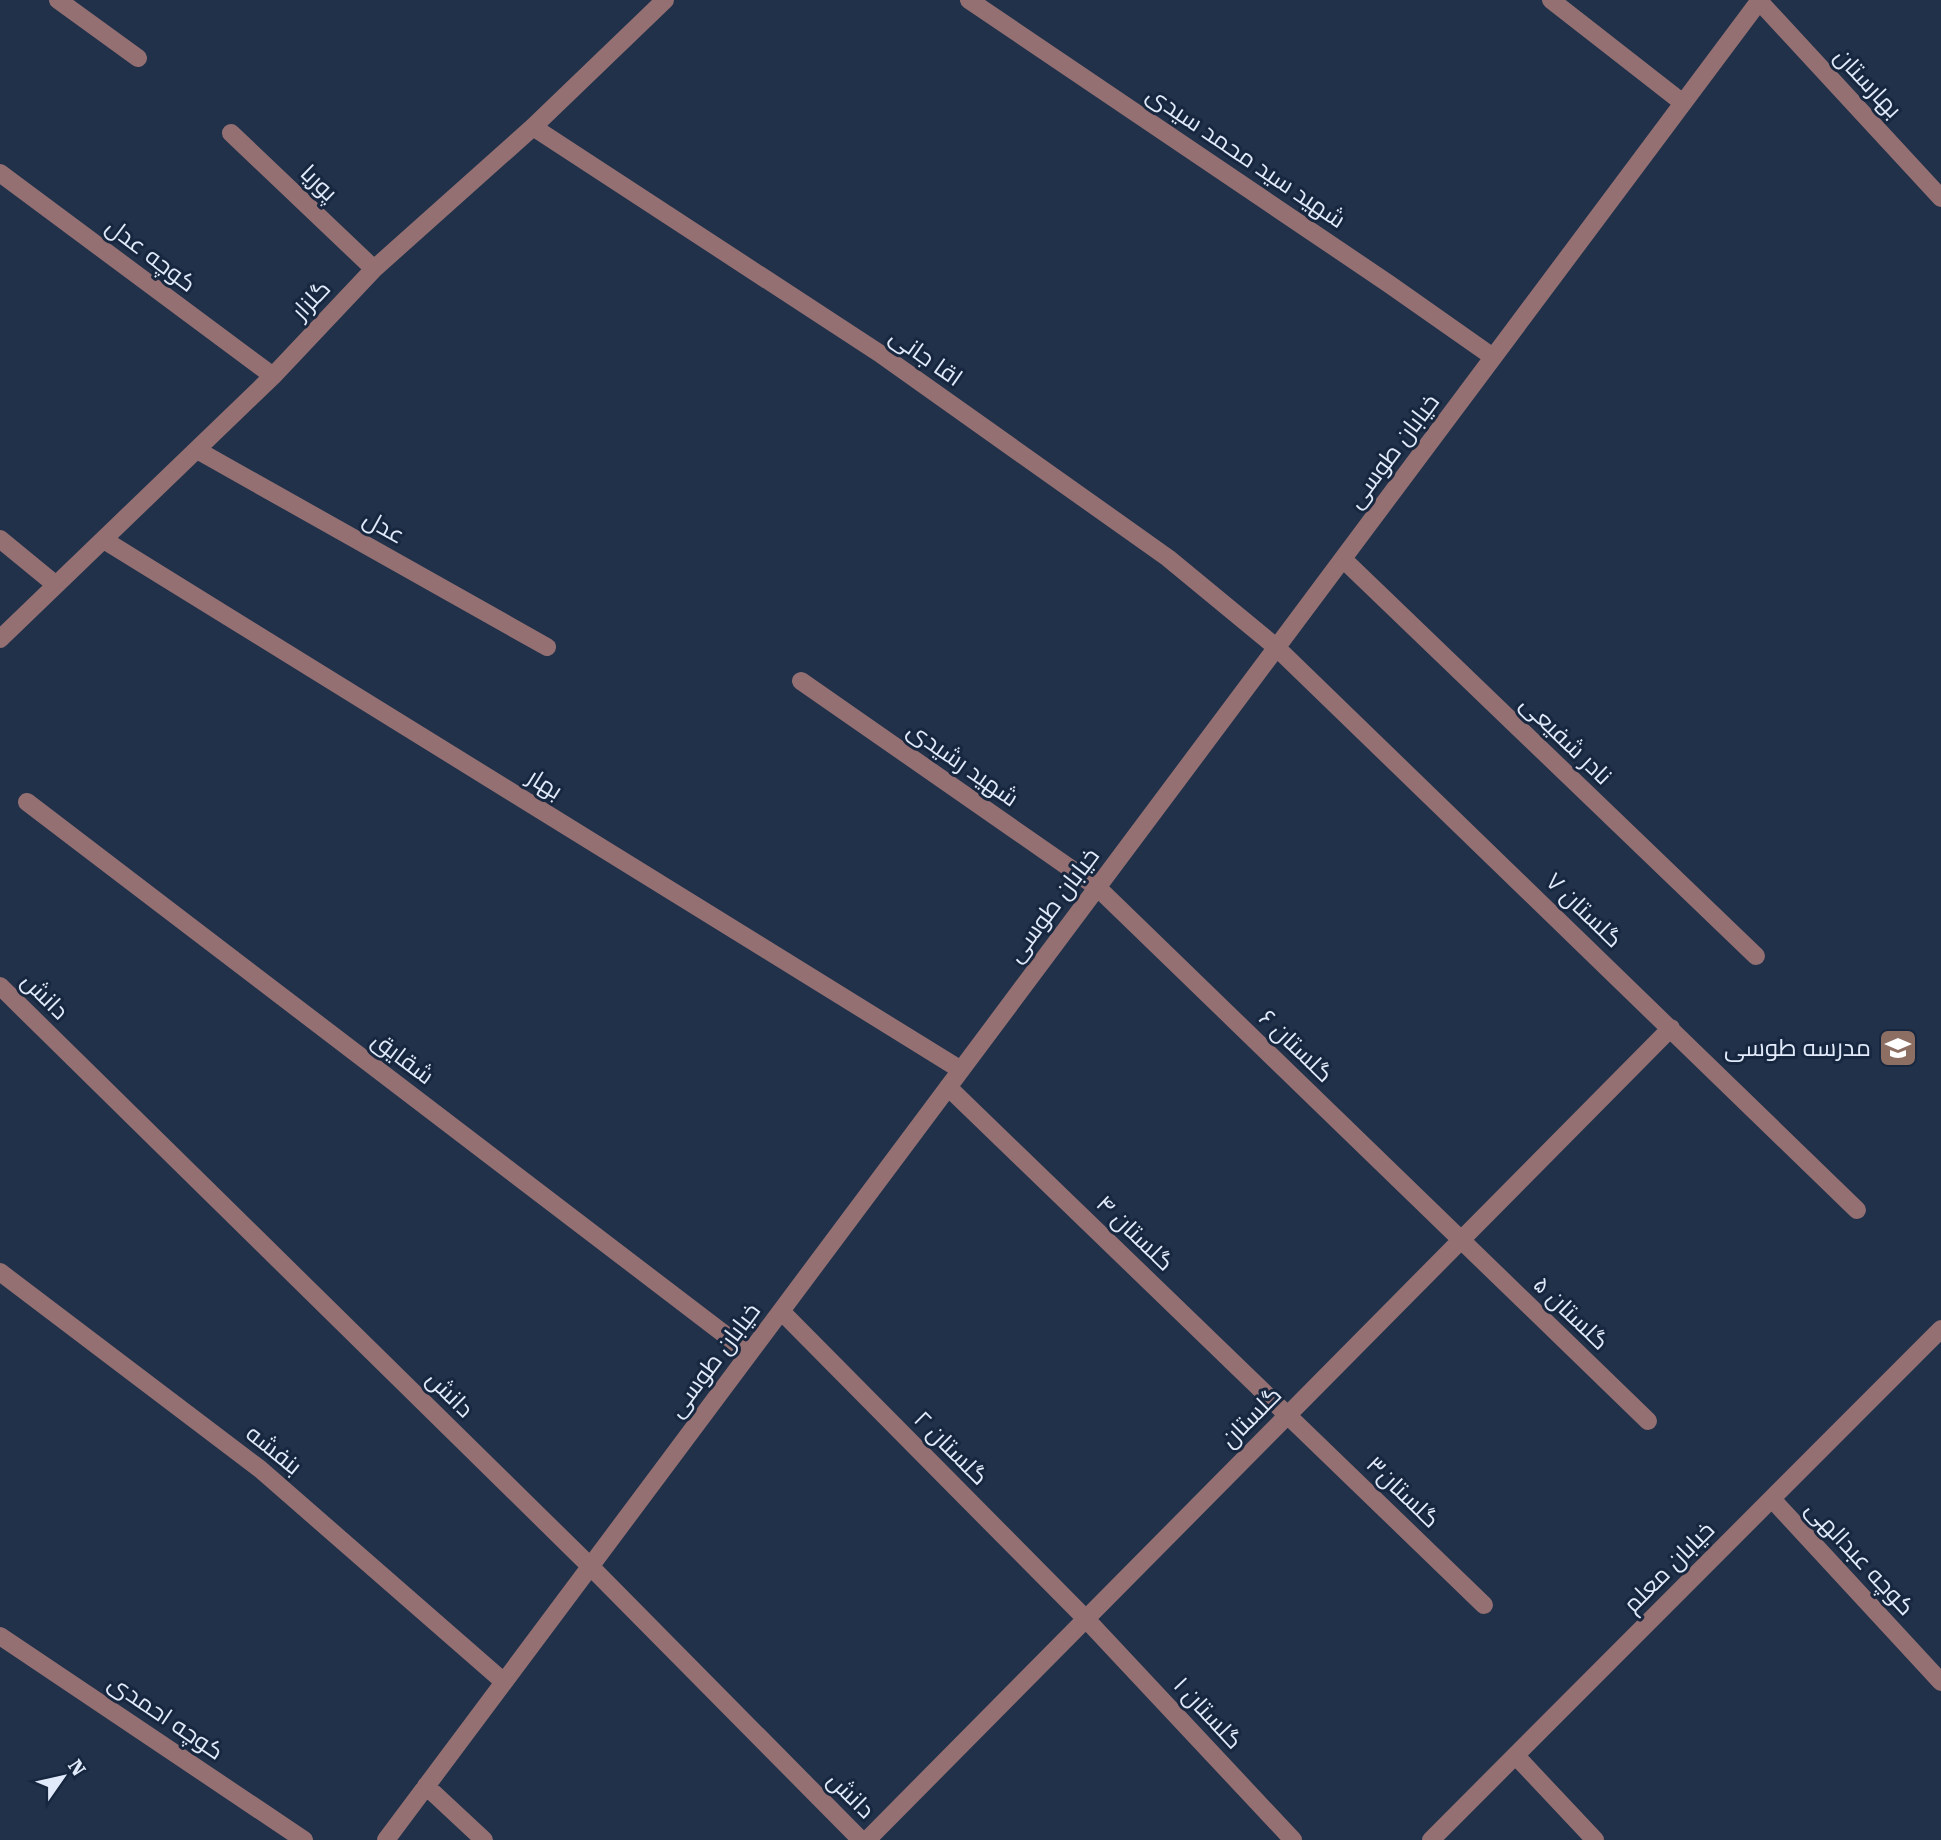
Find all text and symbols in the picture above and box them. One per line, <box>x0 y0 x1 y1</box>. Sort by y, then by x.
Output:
street label: بهارستان <box>1829 42 1907 124</box>
street label: شهید سید محمد سیدی <box>1141 80 1351 234</box>
street label: پوریا <box>293 159 344 209</box>
street label: کوچه عدل <box>99 212 201 299</box>
street label: گلزار <box>285 275 336 327</box>
street label: اقا جانی <box>884 322 968 392</box>
street label: خیابان طوسی <box>1341 388 1445 514</box>
street label: عدل <box>358 504 410 550</box>
street label: نادر شفیعی <box>1514 690 1618 790</box>
street label: شهید رشیدی <box>902 715 1024 813</box>
street label: بهار <box>521 762 568 805</box>
street label: خیابان طوسی <box>1001 842 1105 968</box>
street label: گلستان ۷ <box>1540 867 1628 953</box>
street label: دانش <box>16 967 74 1025</box>
street label: گلستان ۶ <box>1253 1004 1339 1088</box>
street label: شقایق <box>366 1026 439 1091</box>
school or university icon: مدرسه طوسی <box>1877 1027 1919 1069</box>
place label: مدرسه طوسی <box>1724 1034 1871 1062</box>
street label: گلستان ۴ <box>1091 1189 1179 1277</box>
street label: گلستان ۵ <box>1528 1270 1614 1356</box>
street label: خیابان طوسی <box>662 1297 766 1423</box>
street label: دانش <box>421 1365 479 1423</box>
street label: گلستان <box>1215 1381 1287 1453</box>
street label: گلستان ۲ <box>908 1405 994 1491</box>
street label: بنفشه <box>241 1419 307 1481</box>
street label: گلستان۳ <box>1361 1450 1445 1534</box>
street label: کوچه عبدالهی <box>1798 1495 1920 1622</box>
street label: خیابان معلم <box>1618 1516 1722 1620</box>
street label: کوچه احمدی <box>102 1668 229 1767</box>
street label: گلستان ۱ <box>1168 1671 1248 1755</box>
north arrow <box>28 1742 98 1812</box>
text: N <box>63 1755 91 1781</box>
street label: دانش <box>822 1766 880 1824</box>

